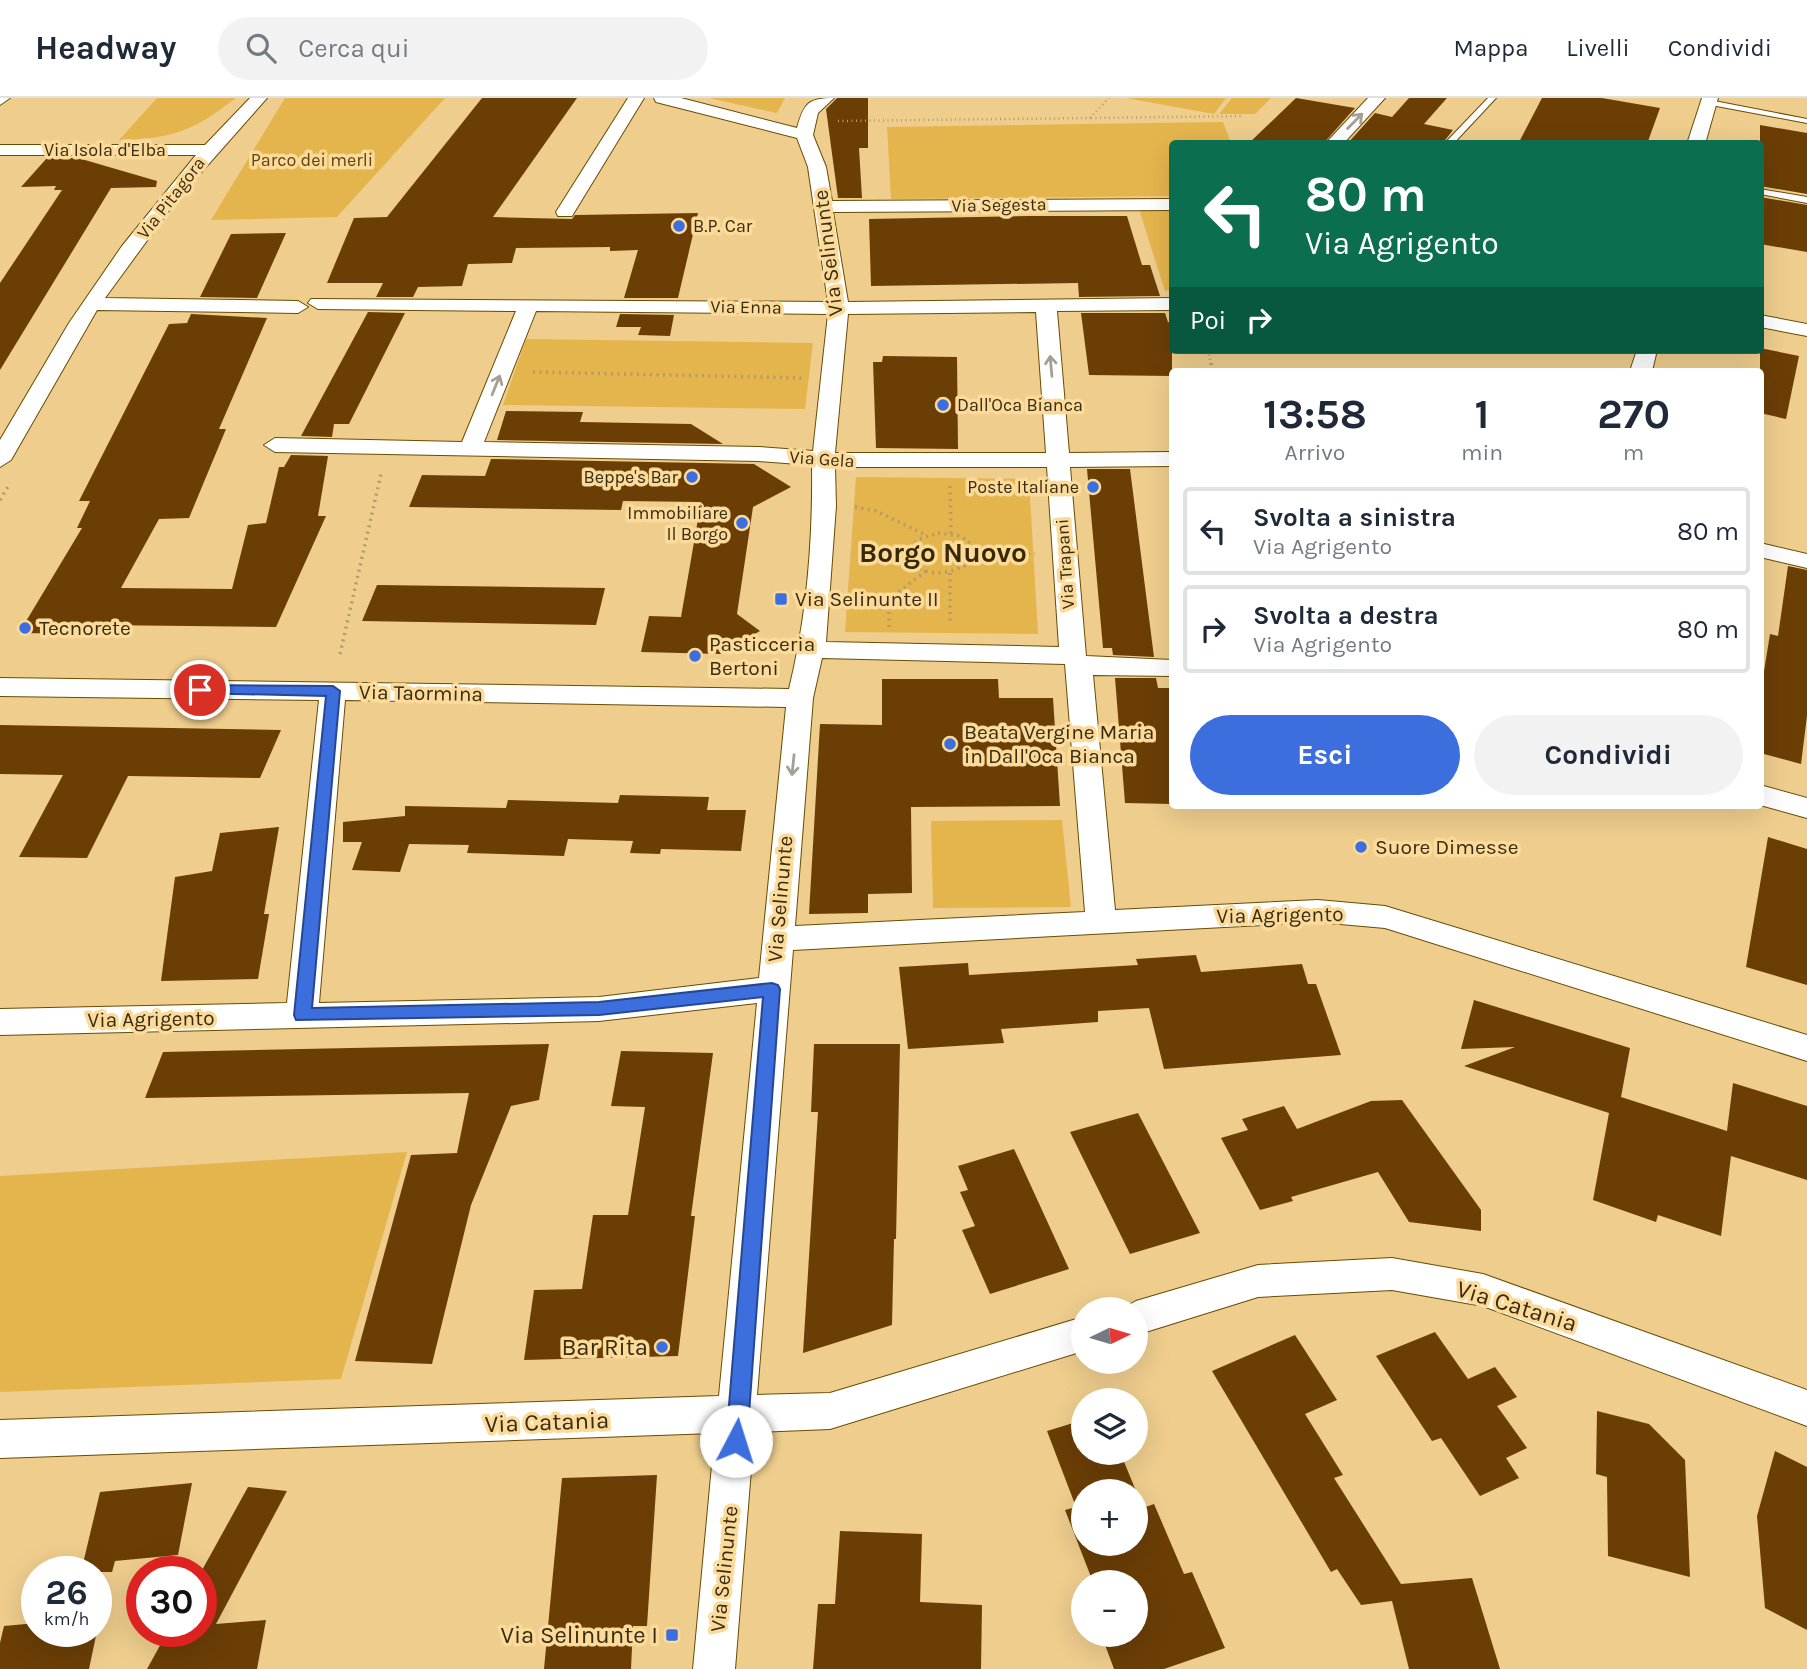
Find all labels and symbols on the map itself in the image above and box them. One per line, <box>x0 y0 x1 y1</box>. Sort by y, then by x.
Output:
one-way arrow <box>1347 113 1364 130</box>
street label: Via Isola d'Elba <box>44 139 166 161</box>
park label: Parco dei merli <box>251 149 373 171</box>
street label: Via Pitagora <box>132 153 210 243</box>
street label: Via Selinunte <box>808 189 848 317</box>
street label: Via Segesta <box>951 193 1047 217</box>
place label: B.P. Car <box>693 215 753 237</box>
marker: B.P. Car <box>671 218 687 234</box>
street label: Via Enna <box>710 295 782 319</box>
one-way arrow <box>1044 355 1057 378</box>
one-way arrow <box>490 375 503 397</box>
place label: Dall'Oca Bianca <box>957 394 1083 416</box>
marker: Dall'Oca Bianca <box>935 397 951 413</box>
street label: Via Gela <box>789 446 855 472</box>
place label: Beppe's Bar <box>584 466 678 488</box>
marker: Beppe's Bar <box>684 469 700 485</box>
place label: Poste Italiane <box>967 476 1079 498</box>
marker: Poste Italiane <box>1085 479 1101 495</box>
place label: Immobiliare Il Borgo <box>627 502 728 545</box>
marker: Immobiliare Il Borgo <box>734 515 750 531</box>
street label: Via Trapani <box>1051 518 1079 610</box>
district label: Borgo Nuovo <box>859 536 1027 569</box>
place label: Via Selinunte II <box>795 587 939 611</box>
marker: Via Selinunte II <box>773 591 789 607</box>
place label: Tecnorete <box>39 616 131 640</box>
marker: Tecnorete <box>17 620 33 636</box>
place label: Pasticceria Bertoni <box>709 632 815 680</box>
marker: Pasticceria Bertoni <box>687 648 703 664</box>
pin <box>170 660 230 720</box>
street label: Via Taormina <box>359 680 483 706</box>
place label: Beata Vergine Maria in Dall'Oca Bianca <box>964 720 1154 768</box>
marker: Beata Vergine Maria in Dall'Oca Bianca <box>942 736 958 752</box>
one-way arrow <box>786 754 799 776</box>
street label: Via Selinunte <box>763 835 797 963</box>
place label: Suore Dimesse <box>1375 835 1519 859</box>
marker: Suore Dimesse <box>1353 839 1369 855</box>
street label: Via Agrigento <box>1216 902 1344 928</box>
street label: Via Agrigento <box>87 1006 215 1032</box>
street label: Via Catania <box>1453 1274 1581 1338</box>
north arrow <box>1071 1297 1148 1374</box>
place label: Bar Rita <box>561 1333 648 1361</box>
marker: Bar Rita <box>654 1339 670 1355</box>
position arrow <box>699 1404 773 1478</box>
street label: Via Catania <box>484 1406 610 1438</box>
street label: Via Selinunte <box>705 1505 743 1633</box>
speed limit sign: 30 <box>126 1556 217 1647</box>
place label: Via Selinunte I <box>500 1621 658 1649</box>
marker: Via Selinunte I <box>664 1627 680 1643</box>

